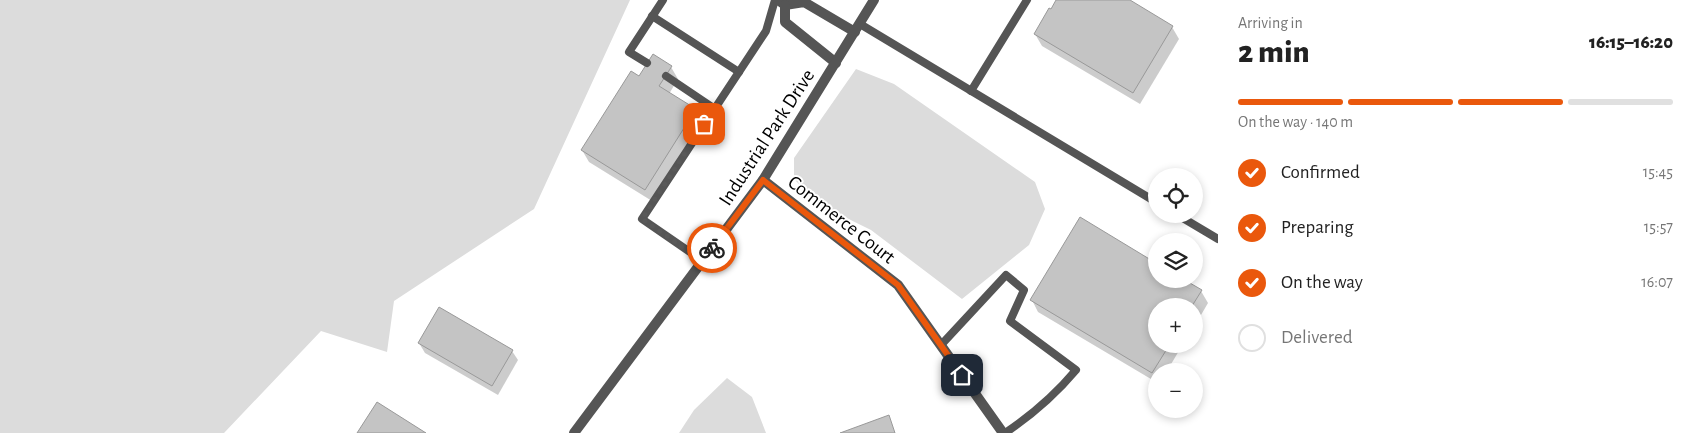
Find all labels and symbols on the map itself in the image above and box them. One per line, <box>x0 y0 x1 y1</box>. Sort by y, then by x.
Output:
street label: Industrial Park Drive <box>715 66 818 209</box>
pin <box>683 103 725 145</box>
street label: Commerce Court <box>784 172 899 268</box>
courier <box>687 223 737 273</box>
pin <box>941 354 983 396</box>

